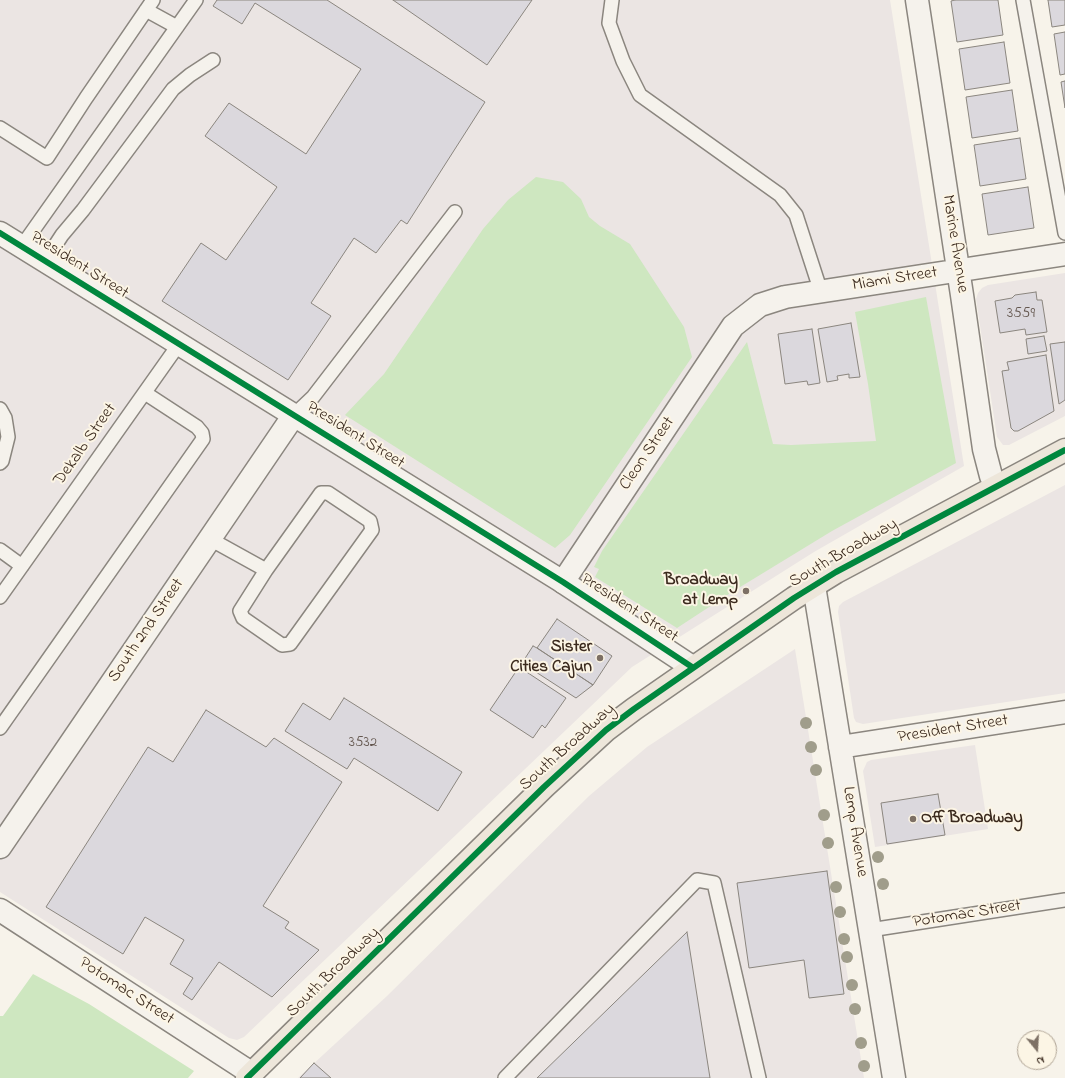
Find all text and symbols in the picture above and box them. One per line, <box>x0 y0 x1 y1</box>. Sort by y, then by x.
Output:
street label: Marine Avenue <box>936 194 972 294</box>
street label: President Street <box>26 228 132 304</box>
street label: Miami Street <box>851 263 939 297</box>
house number: 3559 <box>1007 306 1035 324</box>
street label: President Street <box>302 398 408 474</box>
street label: Dekalb Street <box>50 400 122 490</box>
street label: Cleon Street <box>616 413 680 495</box>
street label: South Broadway <box>786 515 902 593</box>
street label: President Street <box>577 570 681 648</box>
place label: Broadway at Lemp <box>664 571 738 611</box>
street label: South 2nd Street <box>105 575 189 687</box>
marker: Broadway at Lemp <box>741 586 751 596</box>
place label: Sister Cities Cajun <box>510 638 592 678</box>
marker: Sister Cities Cajun <box>595 653 605 663</box>
street label: South Broadway <box>516 700 620 796</box>
street label: President Street <box>896 711 1010 749</box>
house number: 3532 <box>349 735 377 753</box>
street label: Lemp Avenue <box>837 785 871 879</box>
place label: Off Broadway <box>921 809 1023 829</box>
marker: Off Broadway <box>908 814 918 824</box>
street label: Potomac Street <box>911 896 1023 934</box>
street label: South Broadway <box>283 923 385 1023</box>
street label: Potomac Street <box>75 954 177 1030</box>
north arrow <box>1017 1030 1057 1070</box>
text: N <box>1034 1052 1046 1069</box>

